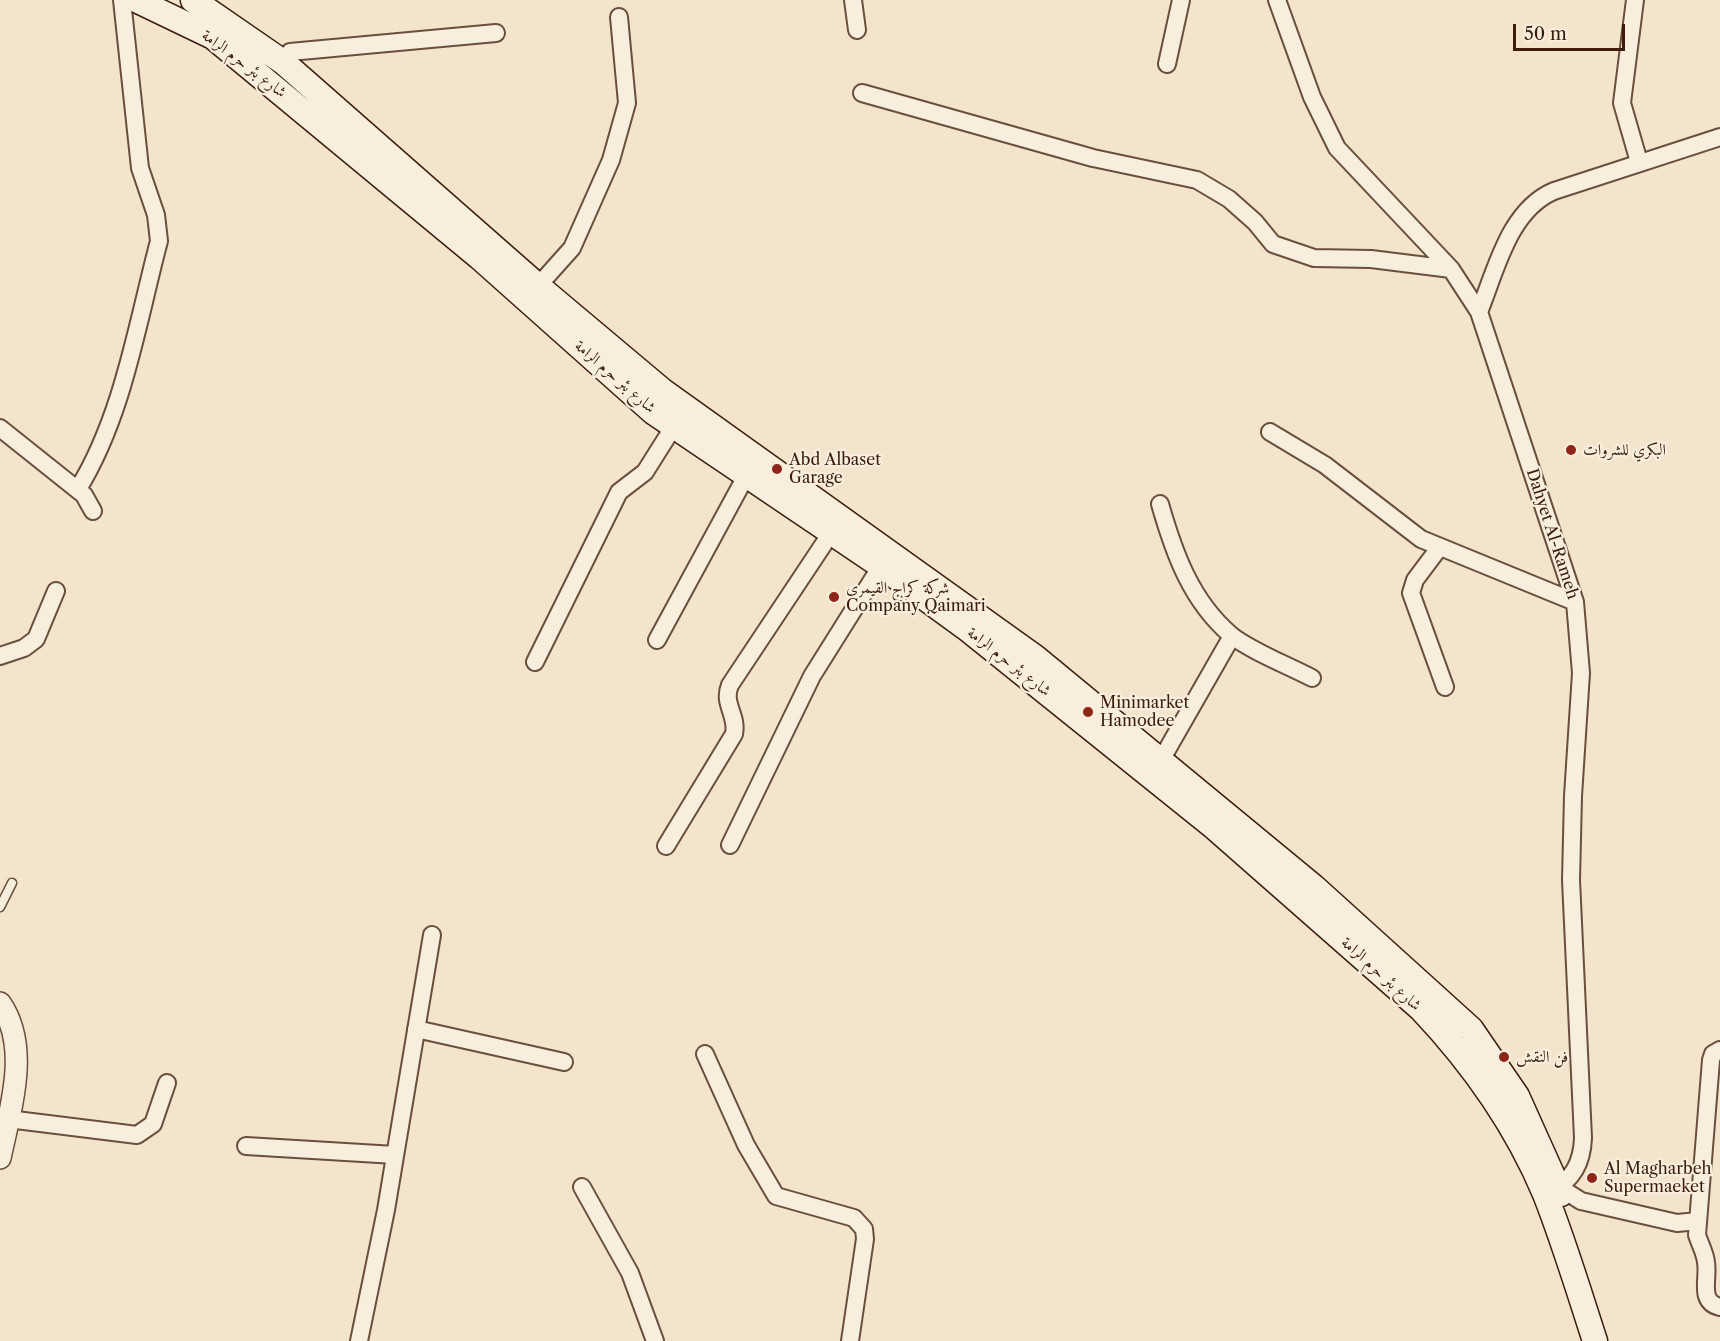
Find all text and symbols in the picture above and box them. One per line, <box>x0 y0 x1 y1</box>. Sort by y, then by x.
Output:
scale bar <box>1516 12 1628 50</box>
text: 50 m <box>1524 23 1567 45</box>
street label: شارع بئر حرم الرامة <box>198 26 290 102</box>
street label: شارع بئر حرم الرامة <box>571 337 659 417</box>
place label: البكري للشروات <box>1583 440 1666 460</box>
marker: البكري للشروات <box>1564 443 1578 457</box>
place label: Abd Albaset Garage <box>789 450 881 488</box>
marker: Abd Albaset Garage <box>770 462 784 476</box>
street label: Dahyet Al-Rameh <box>1522 466 1582 602</box>
place label: شركة كراج القيمري Company Qaimari <box>846 578 986 616</box>
marker: شركة كراج القيمري Company Qaimari <box>827 590 841 604</box>
street label: شارع بئر حرم الرامة <box>963 623 1055 701</box>
place label: Minimarket Hamodee <box>1100 693 1189 731</box>
marker: Minimarket Hamodee <box>1081 705 1095 719</box>
street label: شارع بئر حرم الرامة <box>1337 933 1425 1015</box>
place label: فن النقش <box>1516 1047 1568 1067</box>
marker: فن النقش <box>1497 1050 1511 1064</box>
place label: Al Magharbeh Supermaeket <box>1604 1159 1712 1197</box>
marker: Al Magharbeh Supermaeket <box>1585 1171 1599 1185</box>

